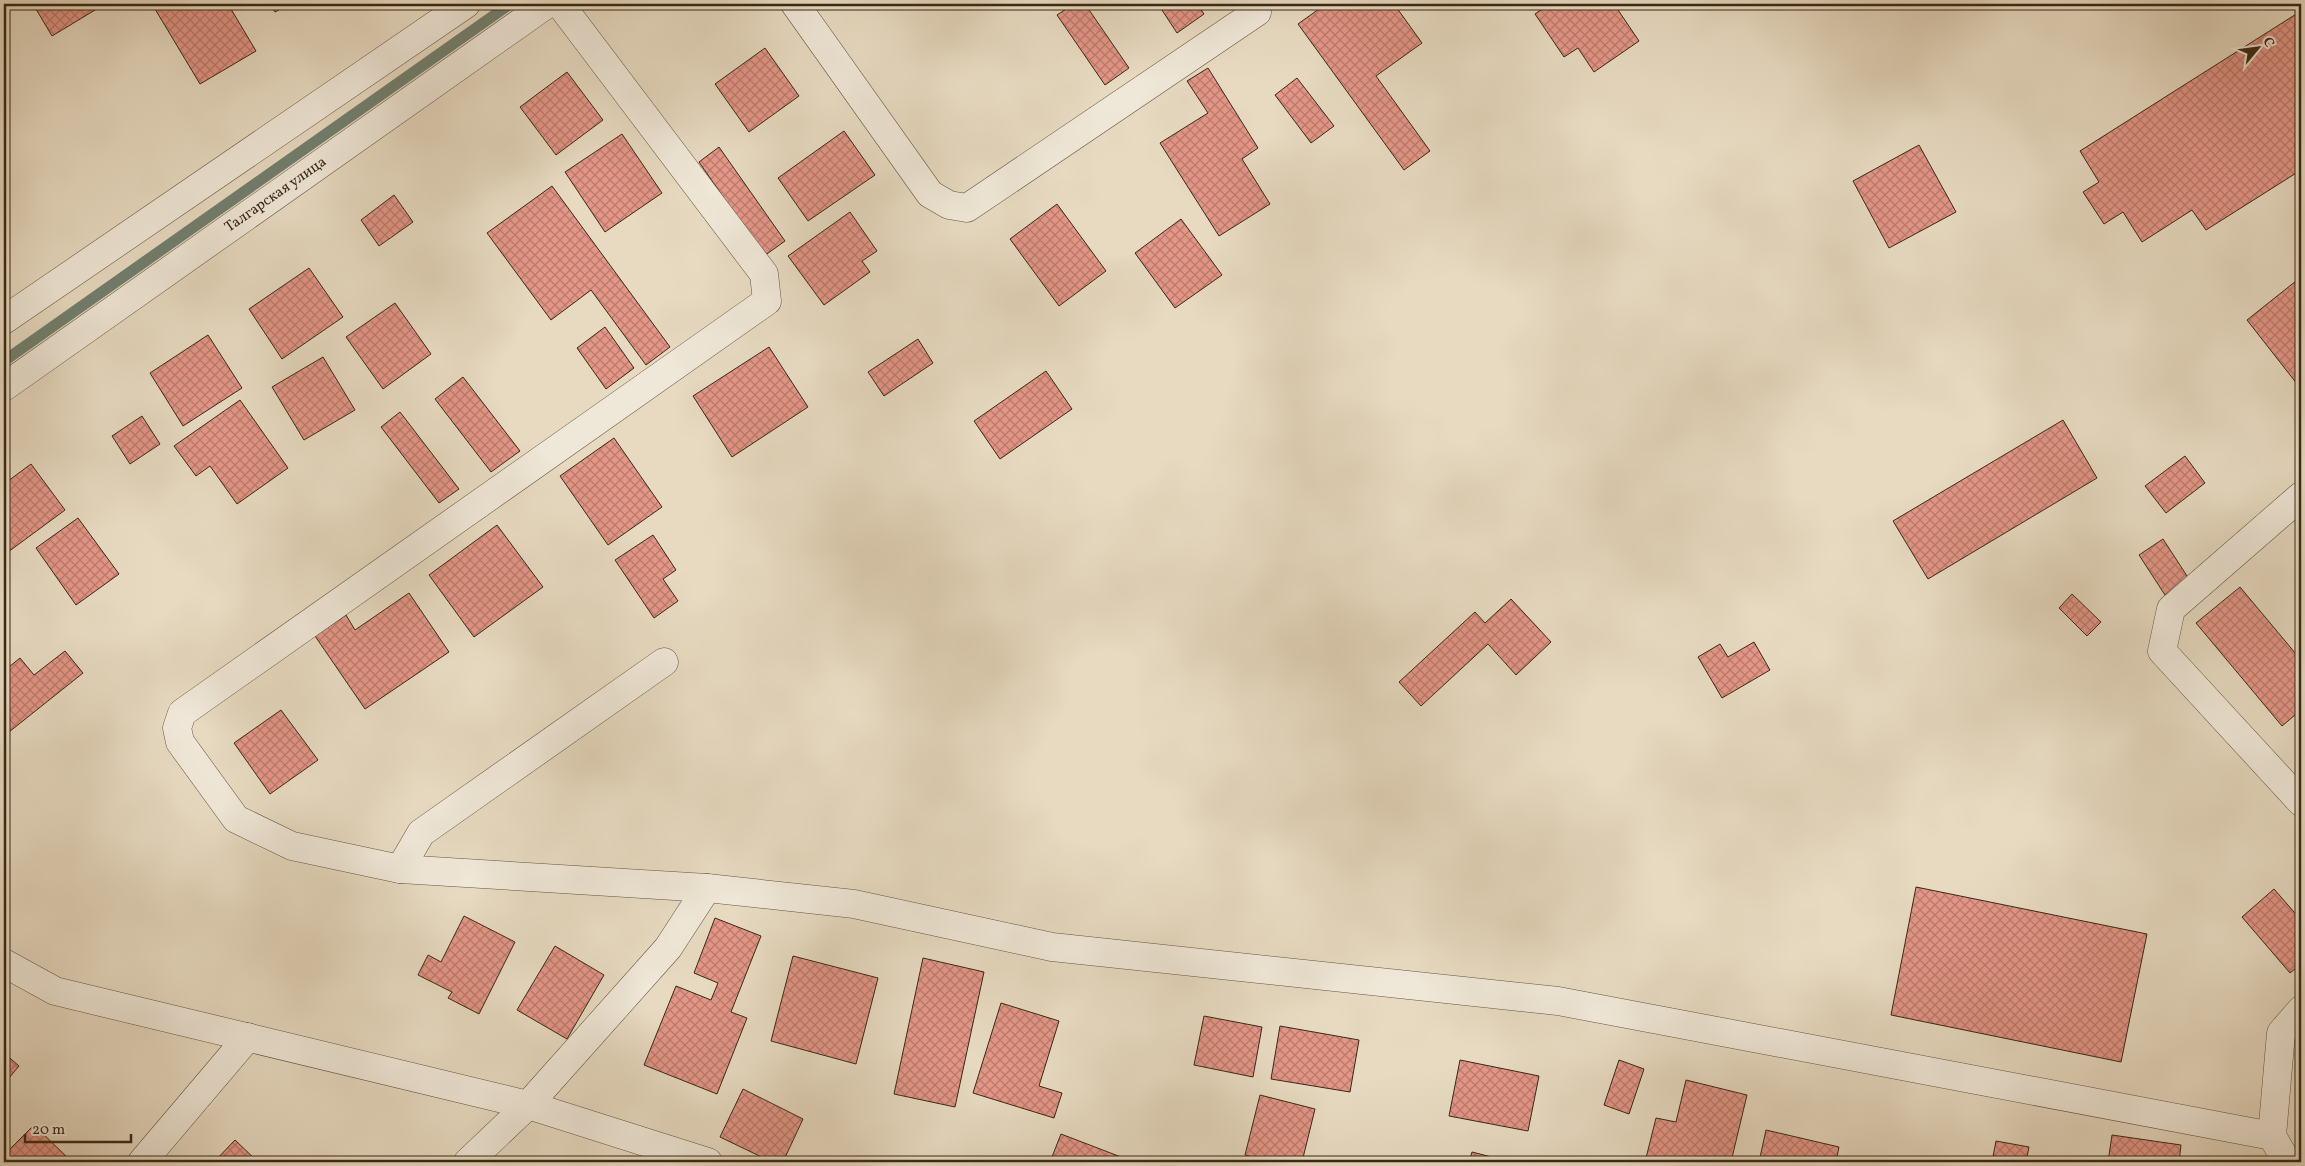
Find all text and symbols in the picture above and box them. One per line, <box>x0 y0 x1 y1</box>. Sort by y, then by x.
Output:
north arrow <box>2232 22 2282 72</box>
text: С <box>2258 34 2279 51</box>
street label: Талгарская улица <box>221 152 331 238</box>
scale bar <box>25 1111 131 1143</box>
text: 20 m <box>32 1120 65 1141</box>

